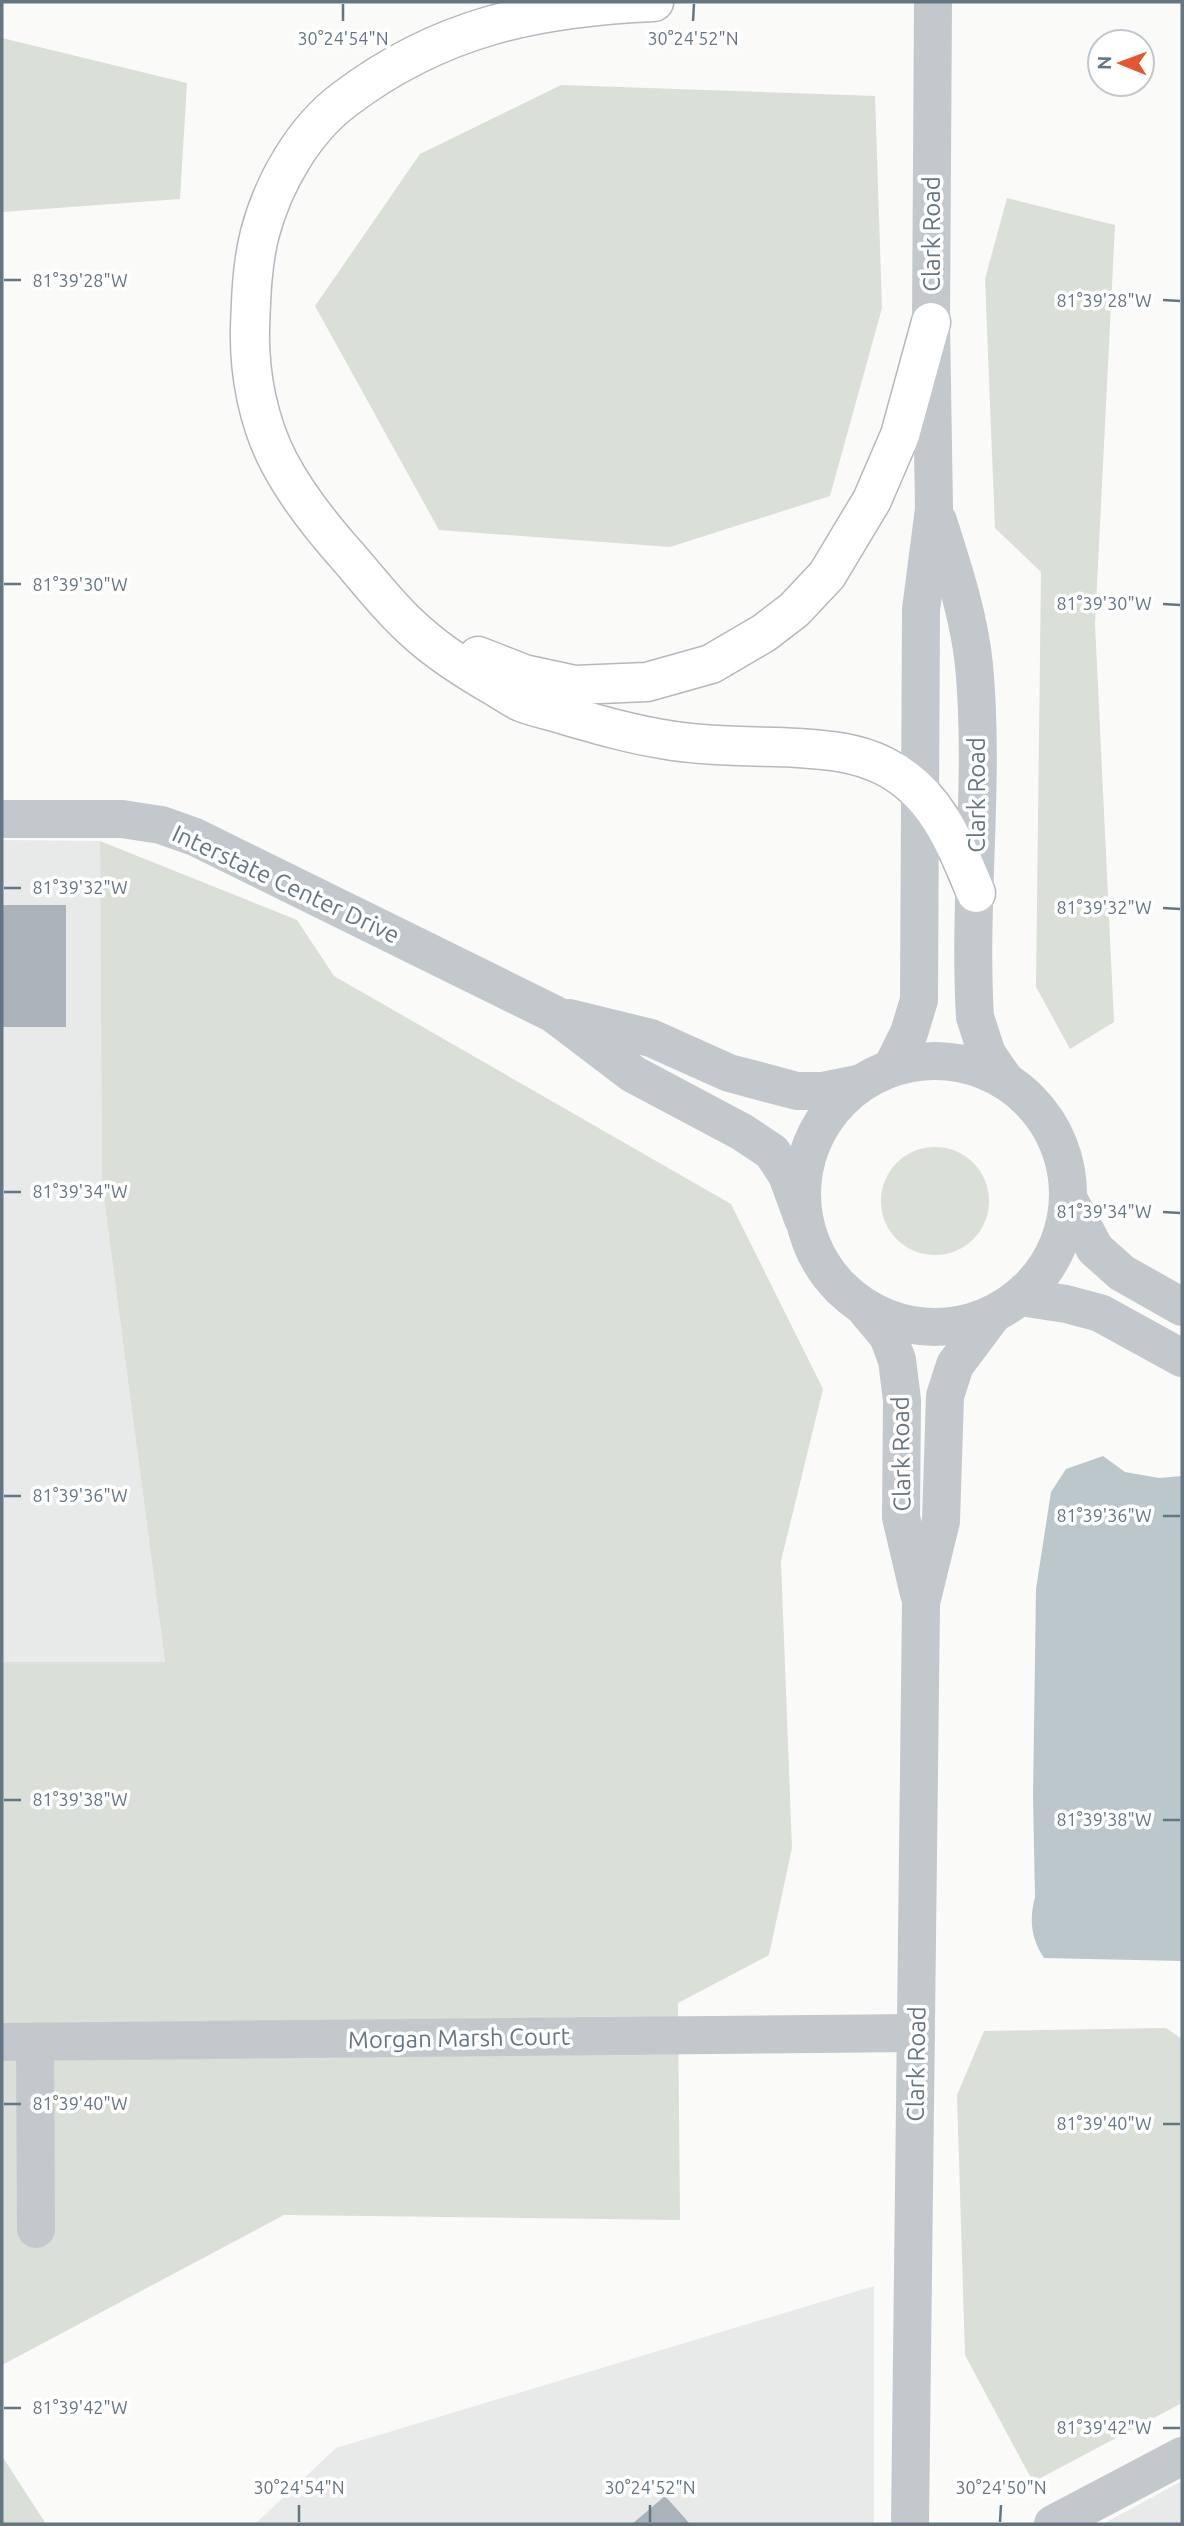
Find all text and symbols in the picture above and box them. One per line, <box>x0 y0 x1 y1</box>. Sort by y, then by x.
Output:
text: 30°24'54"N <box>297 28 389 48</box>
text: 30°24'52"N <box>647 28 739 48</box>
north arrow <box>1086 28 1156 98</box>
text: N <box>1093 55 1115 70</box>
street label: Clark Road <box>918 176 945 292</box>
text: 81°39'28"W <box>32 270 128 290</box>
text: 81°39'28"W <box>1056 290 1152 310</box>
text: 81°39'30"W <box>32 574 128 594</box>
text: 81°39'30"W <box>1056 593 1152 613</box>
street label: Clark Road <box>963 737 990 853</box>
street label: Interstate Center Drive <box>168 819 404 949</box>
text: 81°39'32"W <box>32 877 128 897</box>
text: 81°39'32"W <box>1056 897 1152 917</box>
text: 81°39'34"W <box>32 1181 128 1201</box>
text: 81°39'34"W <box>1056 1201 1152 1221</box>
street label: Clark Road <box>886 1396 916 1512</box>
text: 81°39'36"W <box>32 1485 128 1505</box>
text: 81°39'36"W <box>1056 1505 1152 1525</box>
text: 81°39'38"W <box>32 1789 128 1809</box>
text: 81°39'38"W <box>1056 1809 1152 1829</box>
street label: Clark Road <box>901 2006 931 2122</box>
street label: Morgan Marsh Court <box>348 2023 571 2053</box>
text: 81°39'40"W <box>32 2093 128 2113</box>
text: 81°39'40"W <box>1056 2113 1152 2133</box>
text: 81°39'42"W <box>32 2397 128 2417</box>
text: 81°39'42"W <box>1056 2417 1152 2437</box>
text: 30°24'54"N <box>253 2477 345 2497</box>
text: 30°24'52"N <box>604 2477 696 2497</box>
text: 30°24'50"N <box>955 2477 1047 2497</box>

